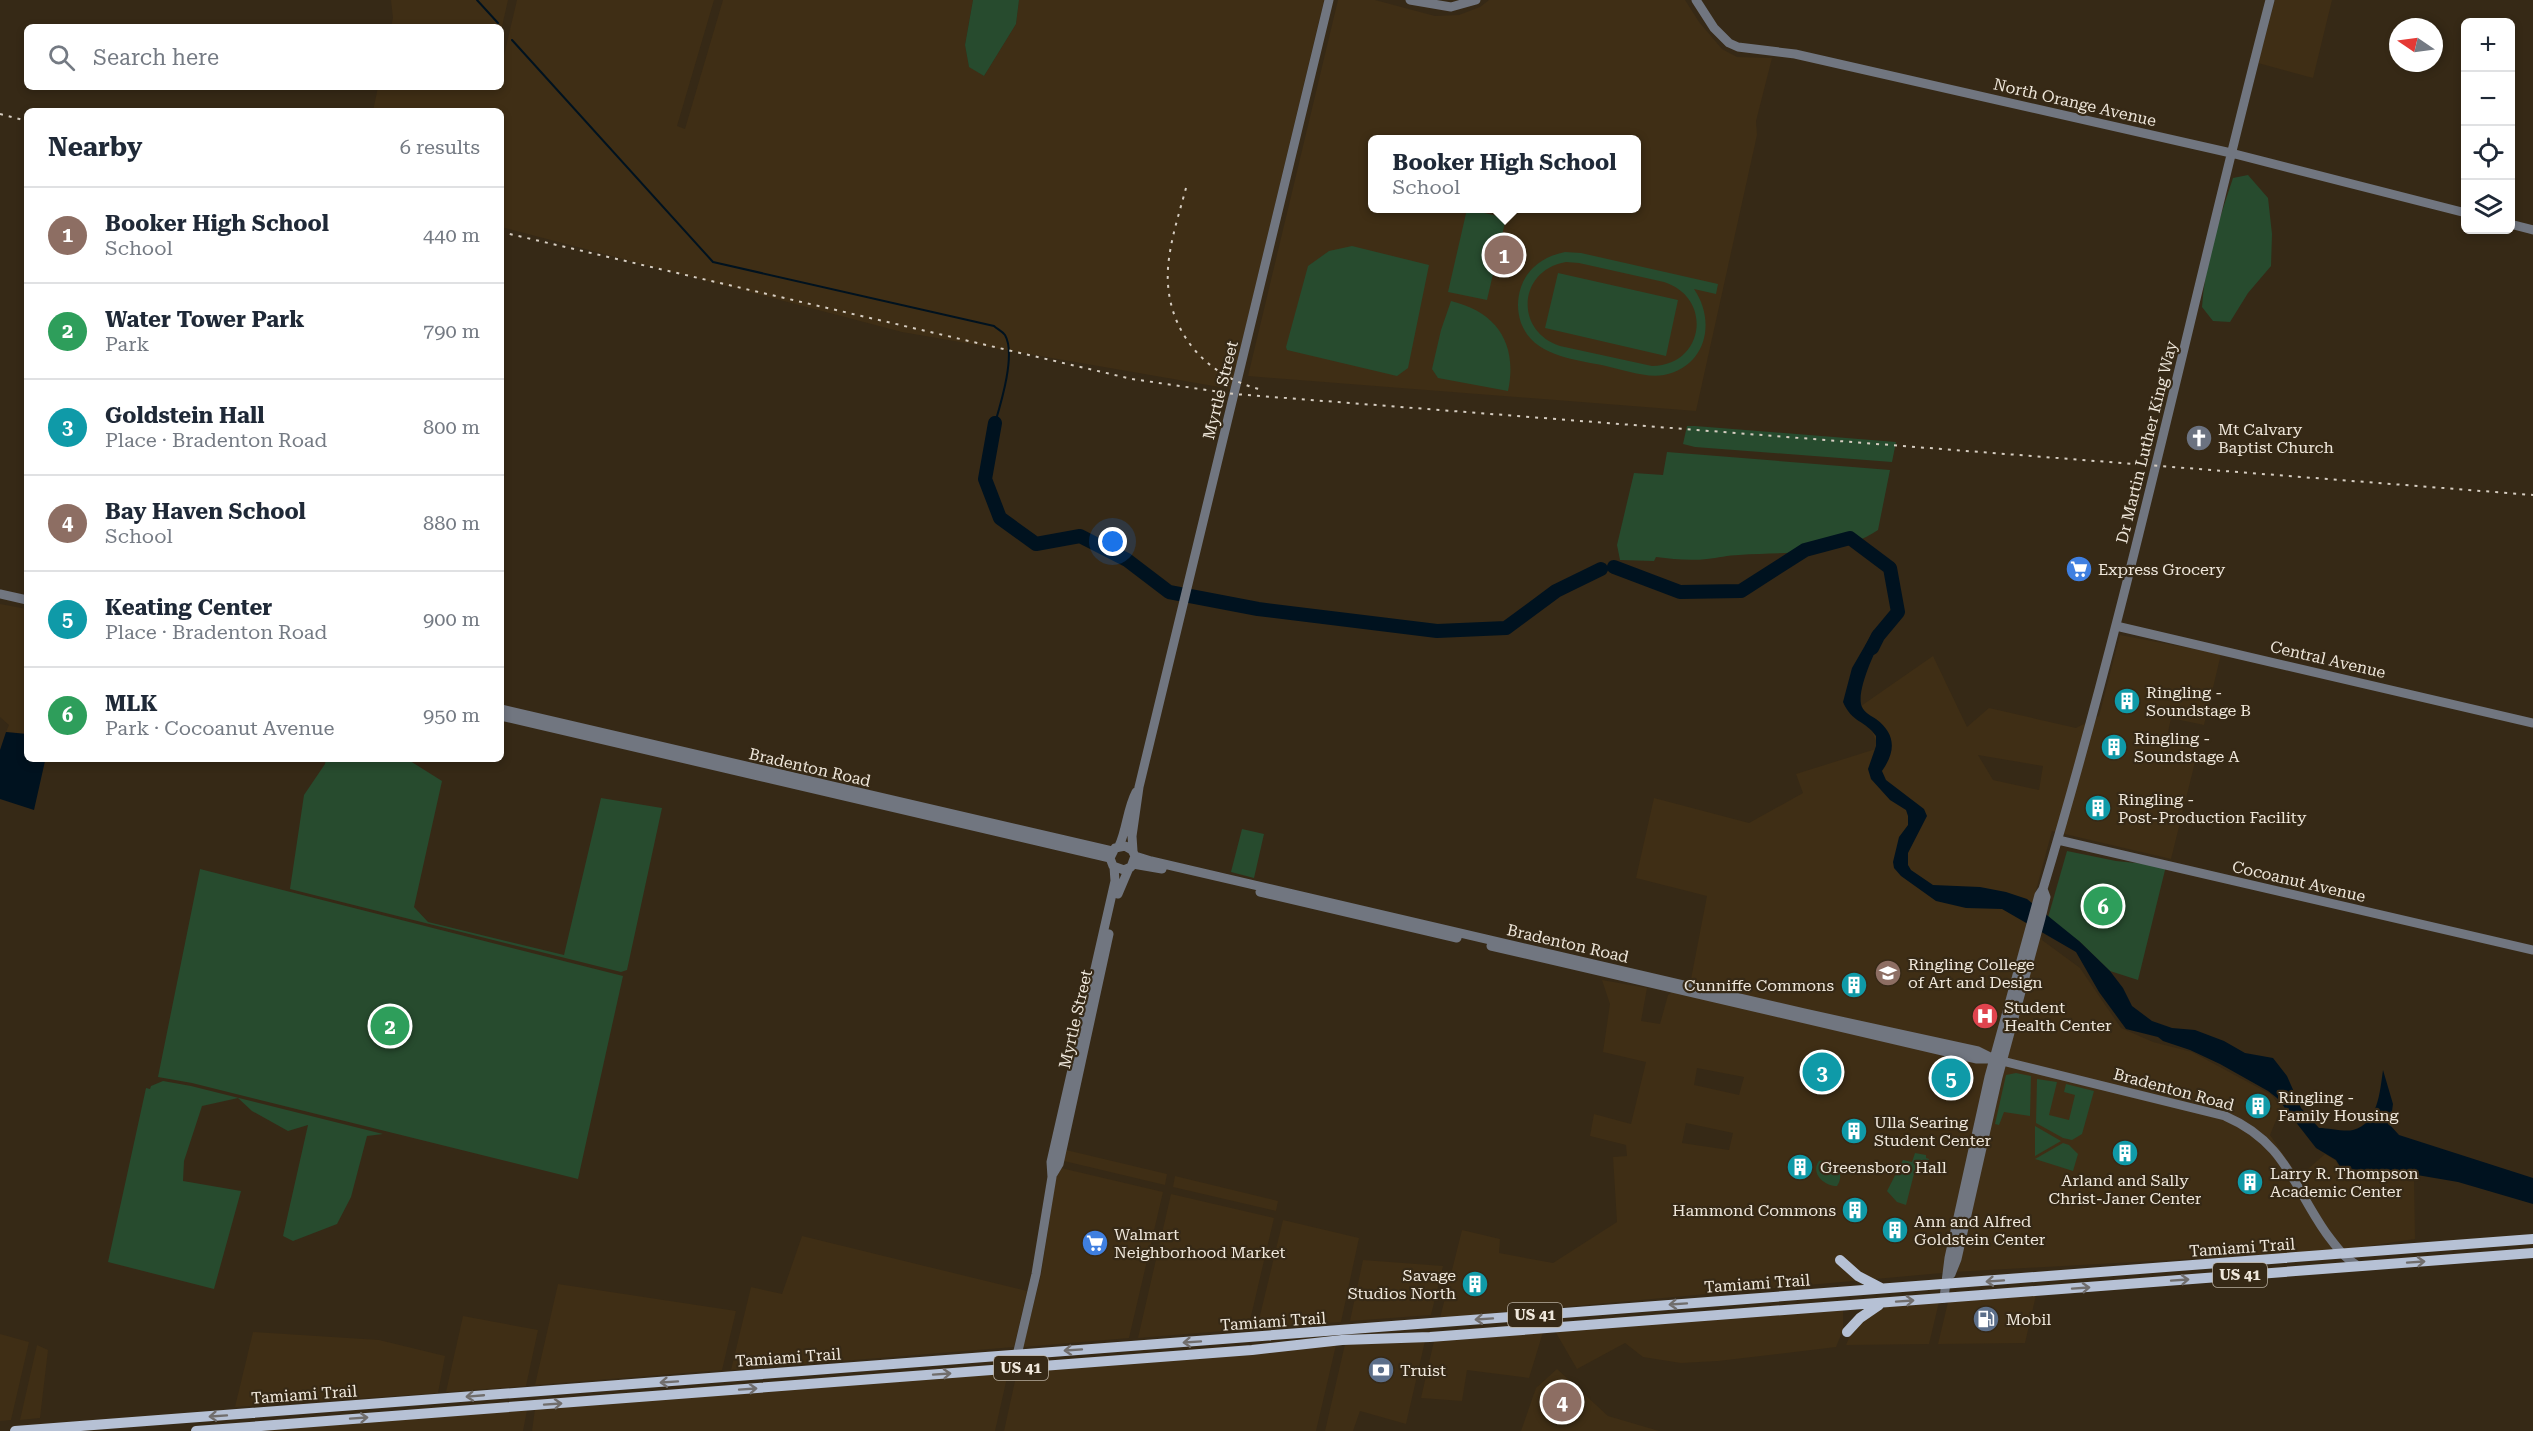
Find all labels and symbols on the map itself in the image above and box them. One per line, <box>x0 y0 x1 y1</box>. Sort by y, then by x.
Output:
north arrow <box>2389 18 2443 72</box>
street label: North Orange Avenue <box>1992 74 2158 131</box>
pin: 1 <box>1484 232 1524 278</box>
street label: Dr Martin Luther King Way <box>2112 338 2181 545</box>
street label: Myrtle Street <box>1199 339 1242 441</box>
place label: Mt Calvary Baptist Church <box>2218 420 2334 457</box>
church icon: Mt Calvary Baptist Church <box>2184 423 2214 453</box>
your location <box>1098 527 1127 556</box>
supermarket icon: Express Grocery <box>2064 554 2094 584</box>
place label: Express Grocery <box>2098 560 2226 579</box>
street label: Central Avenue <box>2268 637 2388 682</box>
place label: Ringling - Soundstage B <box>2146 683 2251 720</box>
building icon: Ringling - Soundstage B <box>2112 686 2142 716</box>
place label: Ringling - Soundstage A <box>2134 729 2240 766</box>
building icon: Ringling - Soundstage A <box>2099 732 2129 762</box>
street label: Bradenton Road <box>747 744 873 791</box>
place label: Ringling - Post-Production Facility <box>2118 790 2307 827</box>
building icon: Ringling - Post-Production Facility <box>2083 793 2113 823</box>
street label: Cocoanut Avenue <box>2230 857 2368 906</box>
pin: 6 <box>2084 884 2122 928</box>
street label: Bradenton Road <box>1505 920 1631 967</box>
place label: Ringling College of Art and Design <box>1908 955 2043 992</box>
school or university icon: Ringling College of Art and Design <box>1873 958 1903 988</box>
street label: Myrtle Street <box>1055 968 1096 1070</box>
building icon: Cunniffe Commons <box>1839 970 1869 1000</box>
place label: Cunniffe Commons <box>1684 976 1834 995</box>
place label: Student Health Center <box>2004 998 2112 1035</box>
hospital icon: Student Health Center <box>1970 1001 2000 1031</box>
pin: 2 <box>370 1004 410 1048</box>
pin: 3 <box>1802 1050 1842 1094</box>
pin: 5 <box>1932 1056 1970 1100</box>
street label: Bradenton Road <box>2111 1064 2236 1115</box>
place label: Ringling - Family Housing <box>2278 1088 2400 1125</box>
building icon: Ringling - Family Housing <box>2243 1091 2273 1121</box>
place label: Ulla Searing Student Center <box>1874 1113 1991 1150</box>
building icon: Ulla Searing Student Center <box>1839 1116 1869 1146</box>
building icon: Arland and Sally Christ-Janer Center <box>2110 1138 2140 1168</box>
building icon: Greensboro Hall <box>1785 1152 1815 1182</box>
place label: Greensboro Hall <box>1820 1158 1947 1177</box>
place label: Larry R. Thompson Academic Center <box>2270 1164 2419 1201</box>
building icon: Larry R. Thompson Academic Center <box>2235 1167 2265 1197</box>
place label: Arland and Sally Christ-Janer Center <box>2049 1171 2202 1208</box>
building icon: Hammond Commons <box>1840 1195 1870 1225</box>
place label: Hammond Commons <box>1672 1201 1836 1220</box>
place label: Ann and Alfred Goldstein Center <box>1914 1212 2046 1249</box>
building icon: Ann and Alfred Goldstein Center <box>1880 1215 1910 1245</box>
place label: Walmart Neighborhood Market <box>1114 1225 1286 1262</box>
supermarket icon: Walmart Neighborhood Market <box>1080 1228 1110 1258</box>
street label: Tamiami Trail <box>2188 1234 2296 1261</box>
one-way arrow <box>2406 1256 2426 1267</box>
road number: US 41 <box>2213 1263 2267 1287</box>
place label: Savage Studios North <box>1348 1266 1456 1303</box>
building icon: Savage Studios North <box>1460 1269 1490 1299</box>
street label: Tamiami Trail <box>1703 1270 1811 1297</box>
one-way arrow <box>2169 1274 2189 1285</box>
one-way arrow <box>1986 1276 2006 1287</box>
one-way arrow <box>2071 1282 2091 1293</box>
one-way arrow <box>1895 1295 1915 1306</box>
one-way arrow <box>1669 1299 1689 1310</box>
road number: US 41 <box>1508 1303 1562 1327</box>
fuel station icon: Mobil <box>1971 1304 2001 1334</box>
street label: Tamiami Trail <box>1219 1308 1327 1335</box>
place label: Mobil <box>2006 1310 2051 1329</box>
one-way arrow <box>1474 1314 1494 1325</box>
one-way arrow <box>1182 1336 1202 1347</box>
street label: Tamiami Trail <box>734 1344 842 1371</box>
one-way arrow <box>1064 1345 1084 1356</box>
bank icon: Truist <box>1366 1355 1396 1385</box>
road number: US 41 <box>994 1356 1048 1380</box>
place label: Truist <box>1400 1361 1446 1380</box>
one-way arrow <box>932 1368 952 1379</box>
one-way arrow <box>660 1376 680 1387</box>
pin: 4 <box>1542 1380 1582 1424</box>
street label: Tamiami Trail <box>250 1381 358 1408</box>
one-way arrow <box>737 1383 757 1394</box>
one-way arrow <box>465 1391 485 1402</box>
one-way arrow <box>543 1398 563 1409</box>
one-way arrow <box>208 1410 228 1421</box>
one-way arrow <box>348 1413 368 1424</box>

